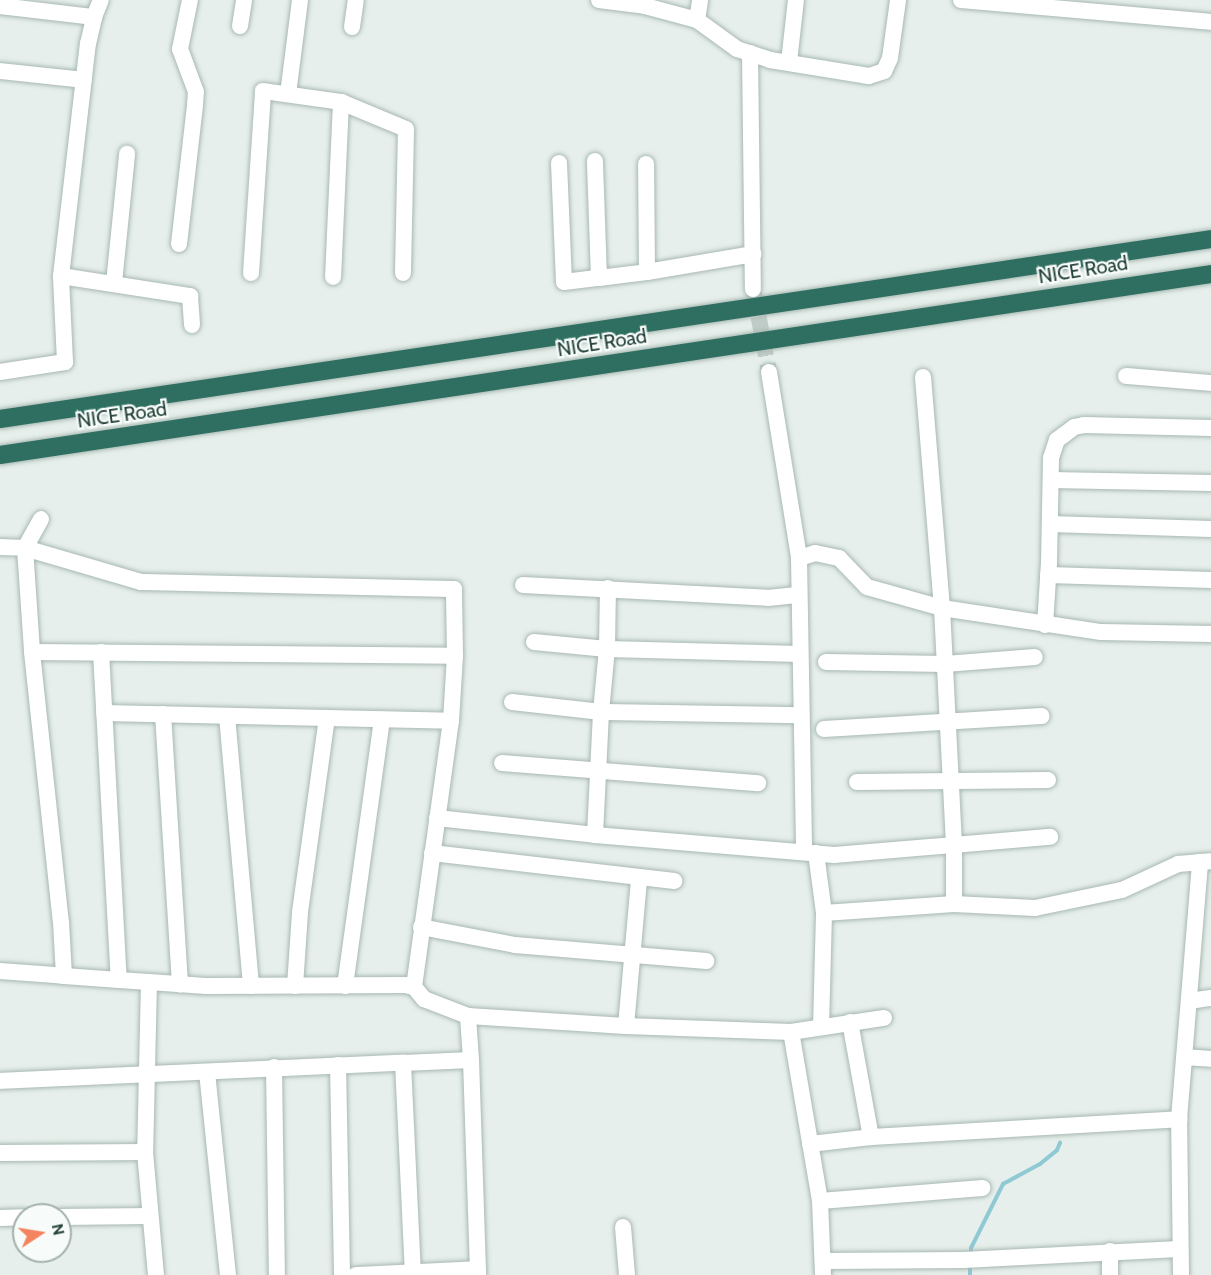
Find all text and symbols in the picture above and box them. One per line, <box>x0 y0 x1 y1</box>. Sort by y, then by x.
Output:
street label: NICE Road <box>1036 251 1130 289</box>
street label: NICE Road <box>555 324 649 362</box>
street label: NICE Road <box>76 397 168 433</box>
north arrow <box>12 1203 72 1263</box>
text: N <box>48 1222 69 1237</box>

